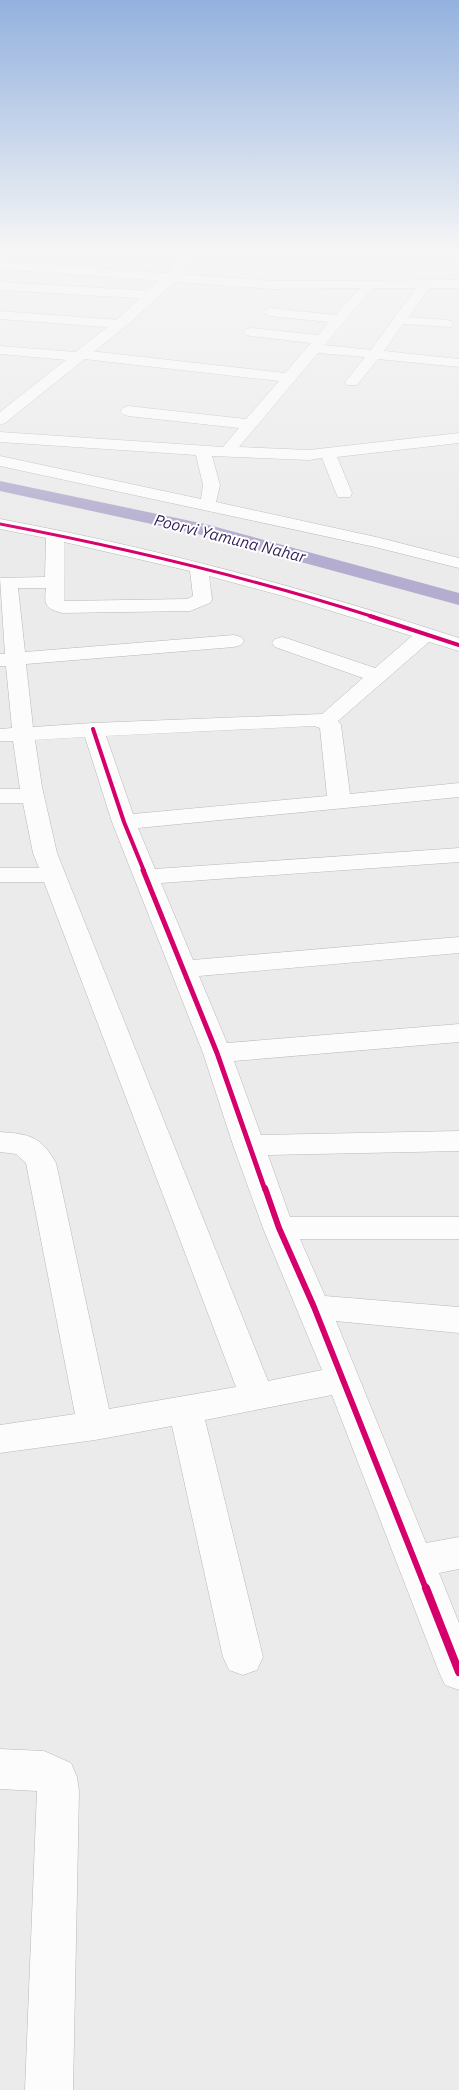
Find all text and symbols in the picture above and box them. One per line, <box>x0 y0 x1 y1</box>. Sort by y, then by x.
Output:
water label: Poorvi Yamuna Nahar <box>152 509 309 567</box>

